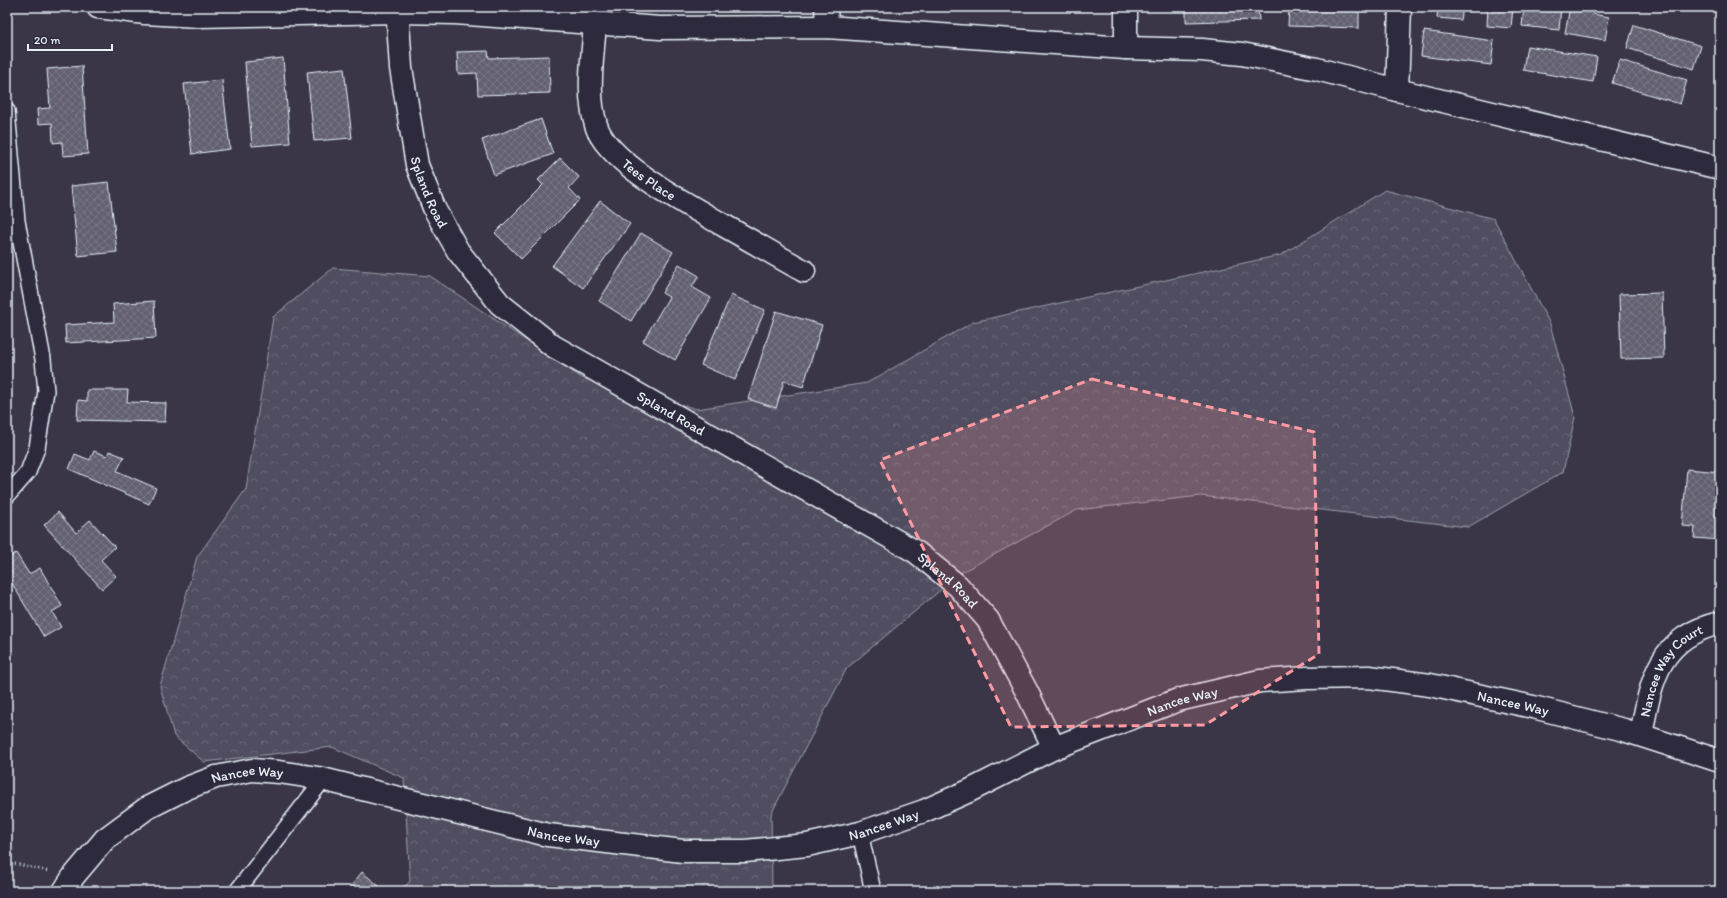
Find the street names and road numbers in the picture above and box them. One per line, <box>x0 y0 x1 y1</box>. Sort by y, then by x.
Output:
street label: Spland Road <box>407 155 452 231</box>
street label: Tees Place <box>618 155 679 204</box>
street label: Spland Road <box>634 387 709 439</box>
street label: Spland Road <box>914 548 982 612</box>
street label: Nancee Way Court <box>1636 621 1705 718</box>
street label: Nancee Way <box>1144 683 1220 720</box>
street label: Nancee Way <box>1476 687 1551 719</box>
street label: Nancee Way <box>209 761 285 787</box>
street label: Nancee Way <box>847 805 921 844</box>
street label: Nancee Way <box>526 822 601 850</box>

